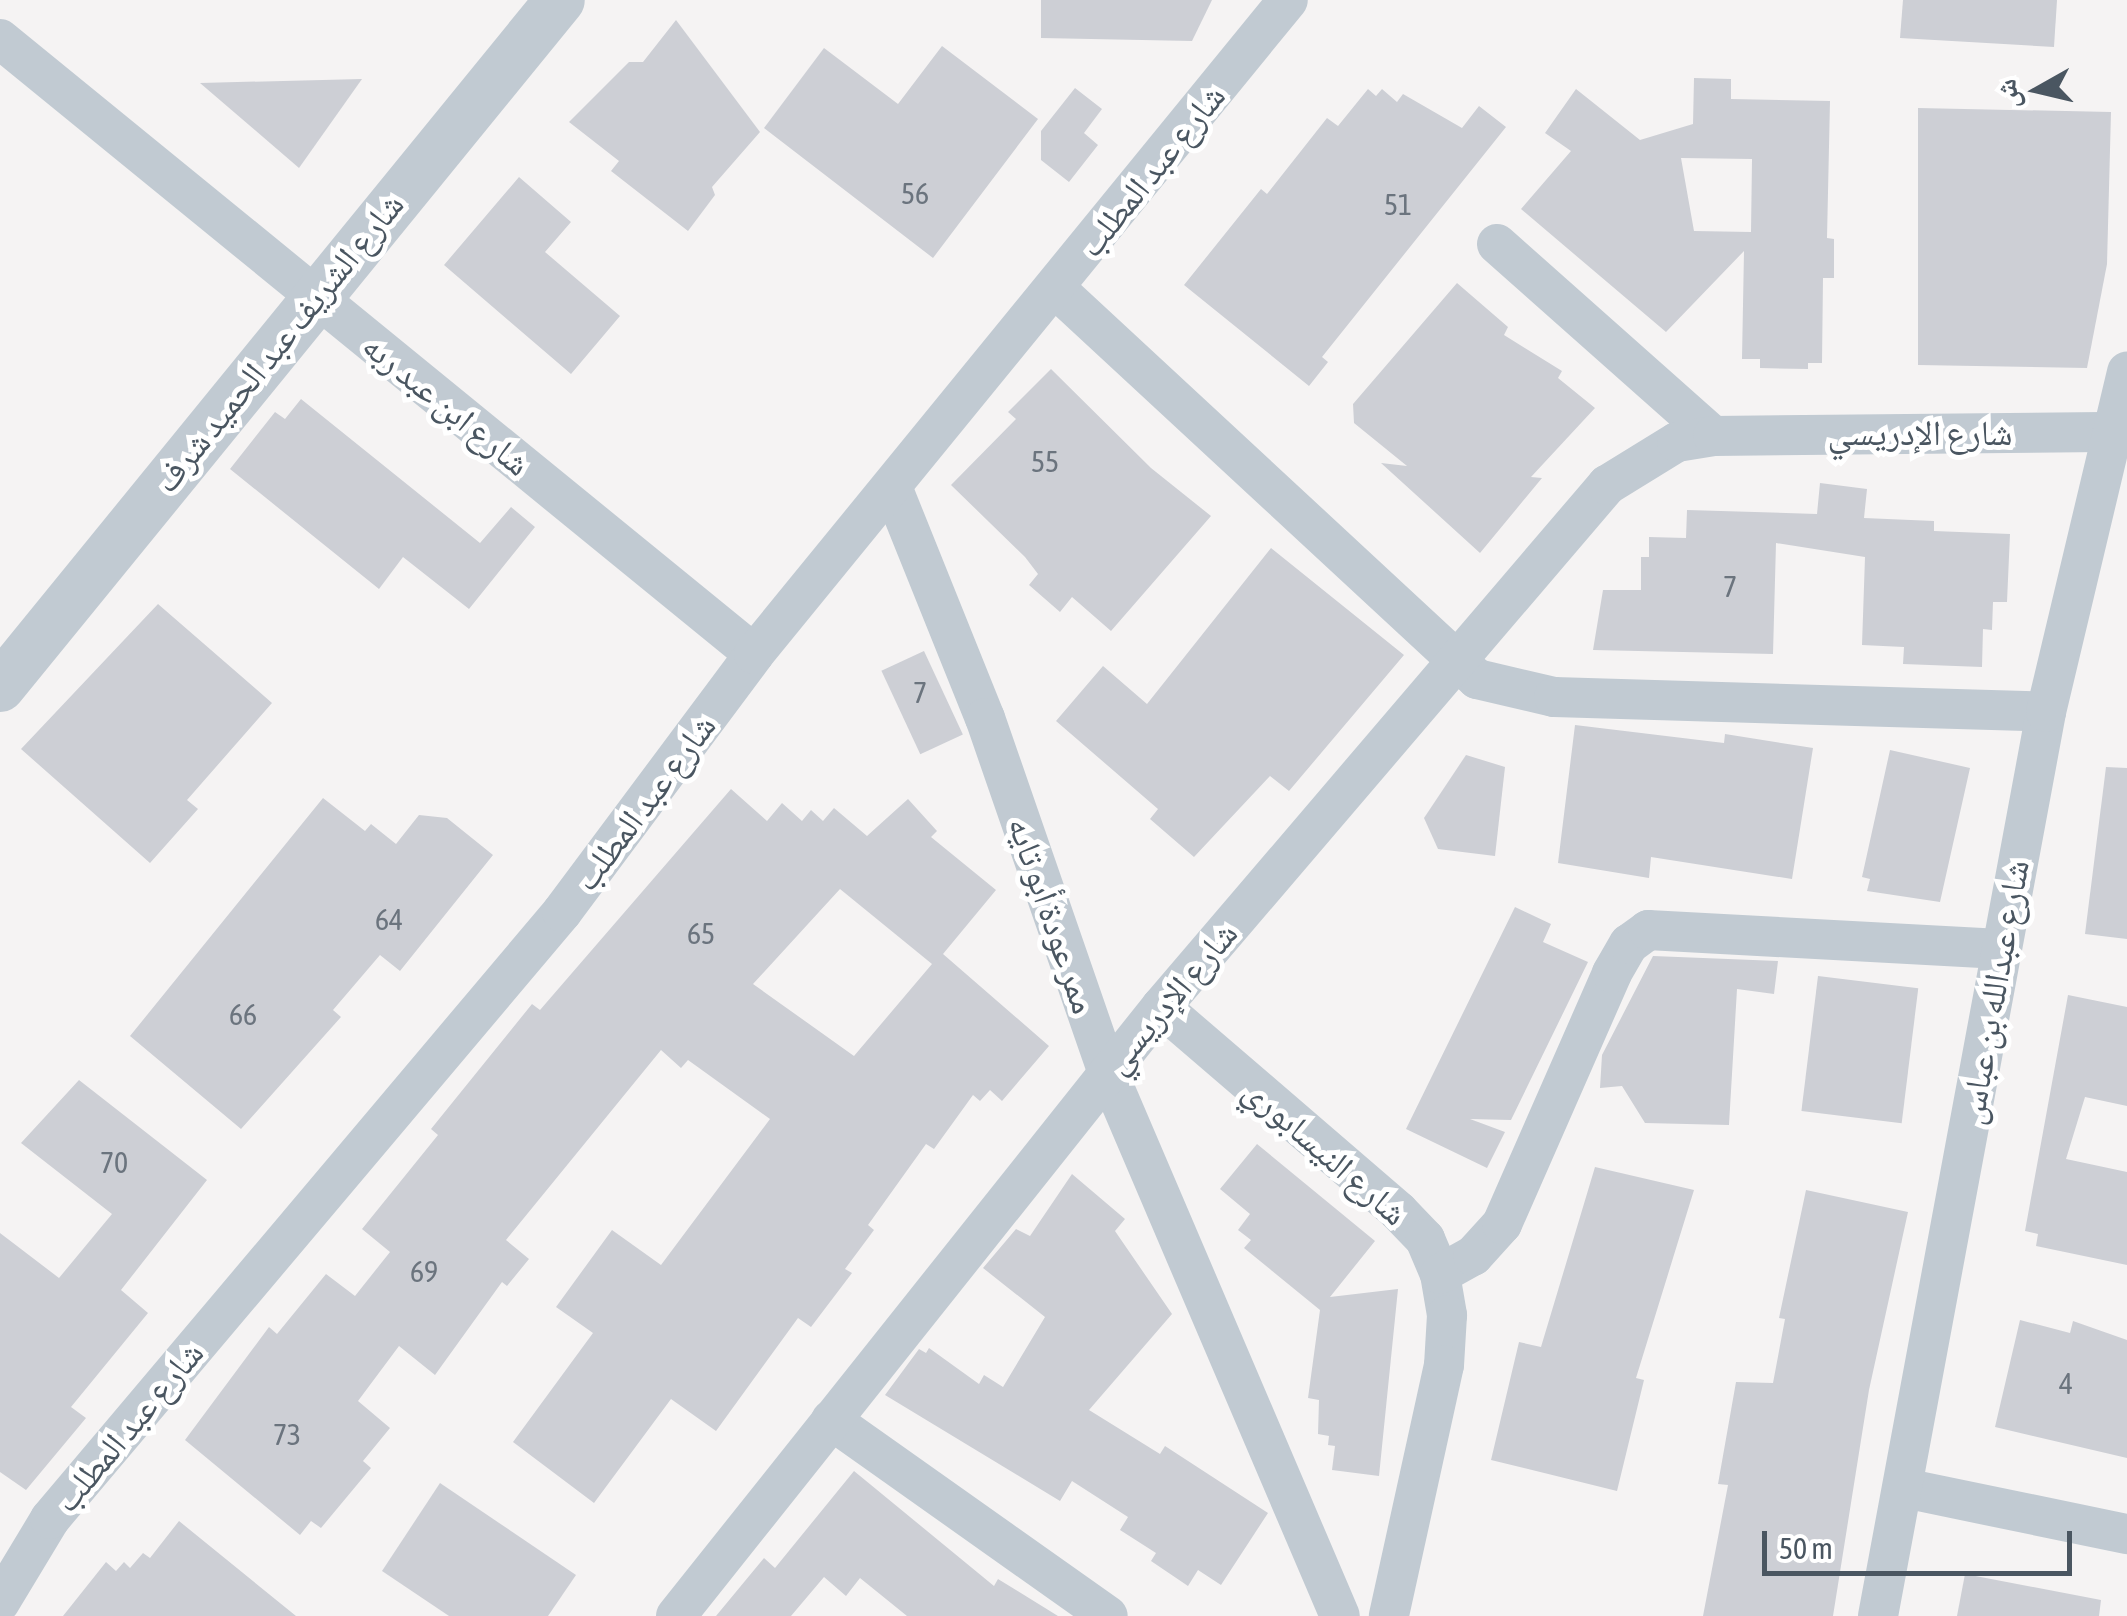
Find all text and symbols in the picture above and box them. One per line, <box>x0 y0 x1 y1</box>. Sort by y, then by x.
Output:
north arrow <box>1987 40 2087 140</box>
street label: شارع عبد المطلب <box>1069 75 1233 265</box>
text: ش <box>1989 77 2025 111</box>
house number: 56 <box>901 175 929 211</box>
street label: شارع الشريف عبد الحميد شرف <box>144 184 412 500</box>
house number: 51 <box>1384 186 1412 222</box>
street label: شارع ابن عبد ربه <box>355 324 539 484</box>
street label: شارع الإدريسي <box>1827 411 2013 453</box>
house number: 55 <box>1031 443 1059 479</box>
house number: 7 <box>1723 568 1737 604</box>
house number: 7 <box>913 674 927 710</box>
street label: شارع عبد المطلب <box>564 706 724 898</box>
street label: ممر عودة أبو تايه <box>1000 811 1106 1019</box>
street label: شارع عبدالله بن عباس <box>1949 856 2037 1128</box>
house number: 64 <box>375 901 403 937</box>
street label: شارع الإدريسي <box>1094 913 1246 1081</box>
house number: 65 <box>687 915 715 951</box>
house number: 66 <box>229 996 257 1032</box>
street label: شارع النيسابوري <box>1236 1069 1416 1233</box>
house number: 70 <box>100 1144 128 1180</box>
house number: 69 <box>410 1253 438 1289</box>
street label: شارع عبد المطلب <box>44 1332 212 1520</box>
house number: 4 <box>2059 1365 2073 1401</box>
house number: 73 <box>273 1416 301 1452</box>
scale bar <box>1767 1511 2077 1573</box>
text: 50 m <box>1779 1531 1833 1565</box>

